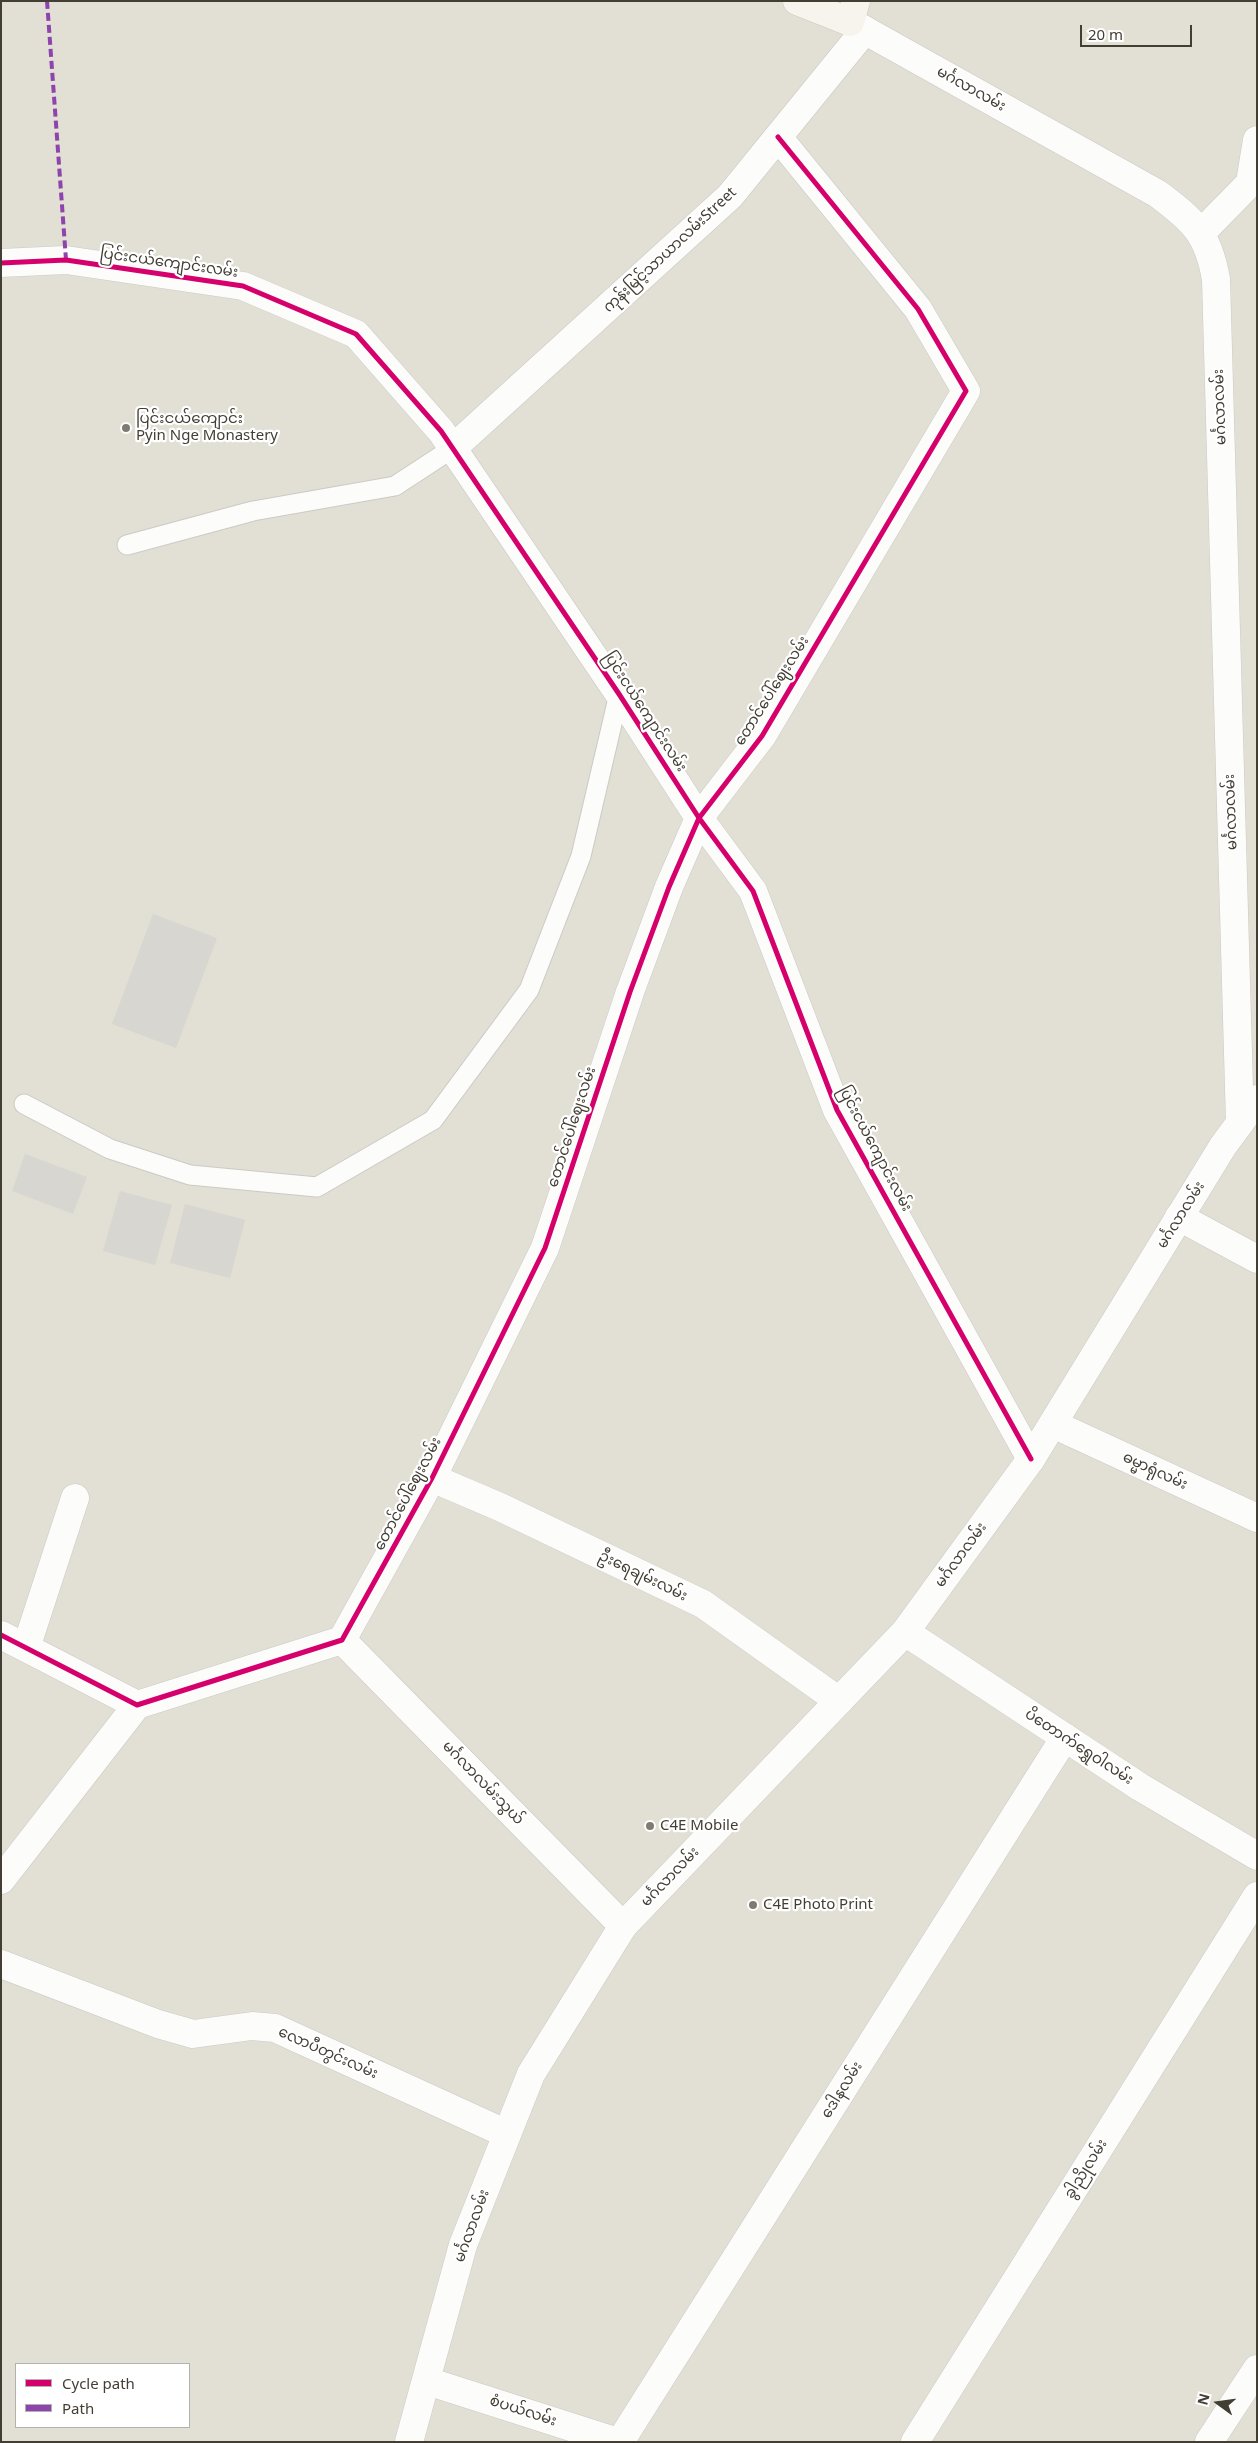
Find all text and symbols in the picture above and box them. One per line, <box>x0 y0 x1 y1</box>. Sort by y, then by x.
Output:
scale bar <box>1083 15 1196 47</box>
text: 20 m <box>1088 24 1123 44</box>
street label: မင်္ဂလာလမ်း <box>933 63 1009 115</box>
street label: ကုန်းမြင့်သာယာလမ်းStreet <box>600 184 740 316</box>
street label: ပြင်းငယ်ကျောင်းလမ်း <box>99 244 239 282</box>
street label: မင်္ဂလာလမ်း <box>1210 369 1230 445</box>
place label: ပြင်းငယ်ကျောင်း Pyin Nge Monastery <box>136 410 278 445</box>
marker: ပြင်းငယ်ကျောင်း Pyin Nge Monastery <box>120 422 132 434</box>
street label: တောင်ပေါ်ဈေးလမ်း <box>731 633 813 749</box>
street label: ပြင်းငယ်ကျောင်းလမ်း <box>600 649 690 775</box>
street label: မင်္ဂလာလမ်း <box>1221 774 1241 850</box>
street label: တောင်ပေါ်ဈေးလမ်း <box>544 1064 600 1190</box>
street label: ပြင်းငယ်ကျောင်းလမ်း <box>834 1083 916 1215</box>
street label: မင်္ဂလာလမ်း <box>1153 1178 1209 1252</box>
street label: တောင်ပေါ်ဈေးလမ်း <box>371 1434 445 1554</box>
street label: ဓမ္မာရုံလမ်း <box>1120 1448 1190 1494</box>
street label: မင်္ဂလာလမ်း <box>931 1519 991 1591</box>
street label: ဦးရေချမ်းလမ်း <box>596 1547 690 1605</box>
street label: ပိတောက်ရွှေဝါလမ်း <box>1021 1705 1137 1789</box>
street label: မင်္ဂလာလမ်းသွယ် <box>438 1737 528 1829</box>
place label: C4E Mobile <box>660 1817 738 1835</box>
marker: C4E Mobile <box>644 1820 656 1832</box>
street label: မင်္ဂလာလမ်း <box>637 1843 703 1911</box>
place label: C4E Photo Print <box>763 1896 873 1914</box>
marker: C4E Photo Print <box>747 1899 759 1911</box>
street label: လောပီတွင်းလမ်း <box>275 2023 381 2083</box>
street label: ဒေါနလမ်း <box>818 2058 866 2122</box>
street label: ခွါညိုလမ်း <box>1061 2136 1111 2202</box>
street label: မင်္ဂလာလမ်း <box>451 2187 493 2265</box>
legend <box>15 2363 190 2428</box>
text: Cycle path <box>62 2373 135 2393</box>
north arrow <box>1193 2378 1243 2428</box>
text: N <box>1192 2391 1214 2407</box>
street label: စံပယ်လမ်း <box>487 2392 559 2430</box>
text: Path <box>62 2398 94 2418</box>

